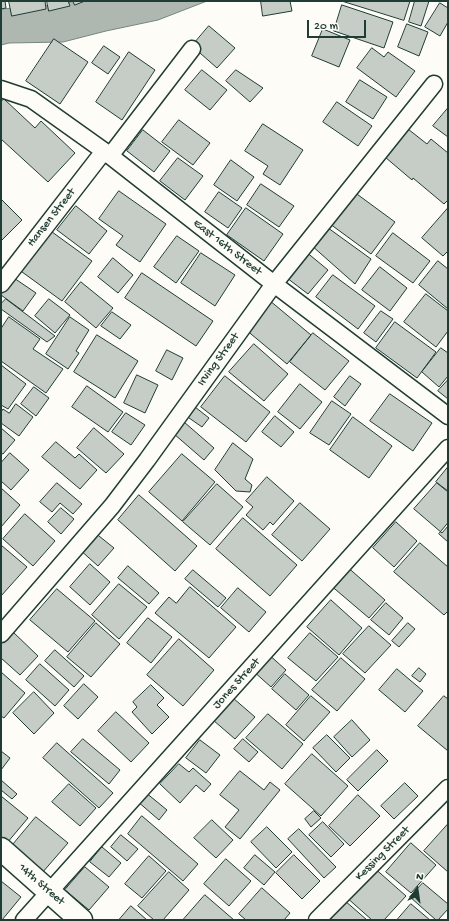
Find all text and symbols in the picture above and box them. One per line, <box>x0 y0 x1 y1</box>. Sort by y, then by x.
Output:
scale bar <box>309 12 368 38</box>
text: 20 m <box>314 20 338 34</box>
street label: Hansen Street <box>25 186 79 250</box>
street label: East 16th Street <box>190 217 264 279</box>
street label: Irving Street <box>195 331 243 389</box>
street label: Jones Street <box>210 655 264 713</box>
street label: Kessing Street <box>353 824 413 884</box>
street label: 14th Street <box>15 861 67 909</box>
north arrow <box>397 869 437 909</box>
text: N <box>415 871 425 884</box>

